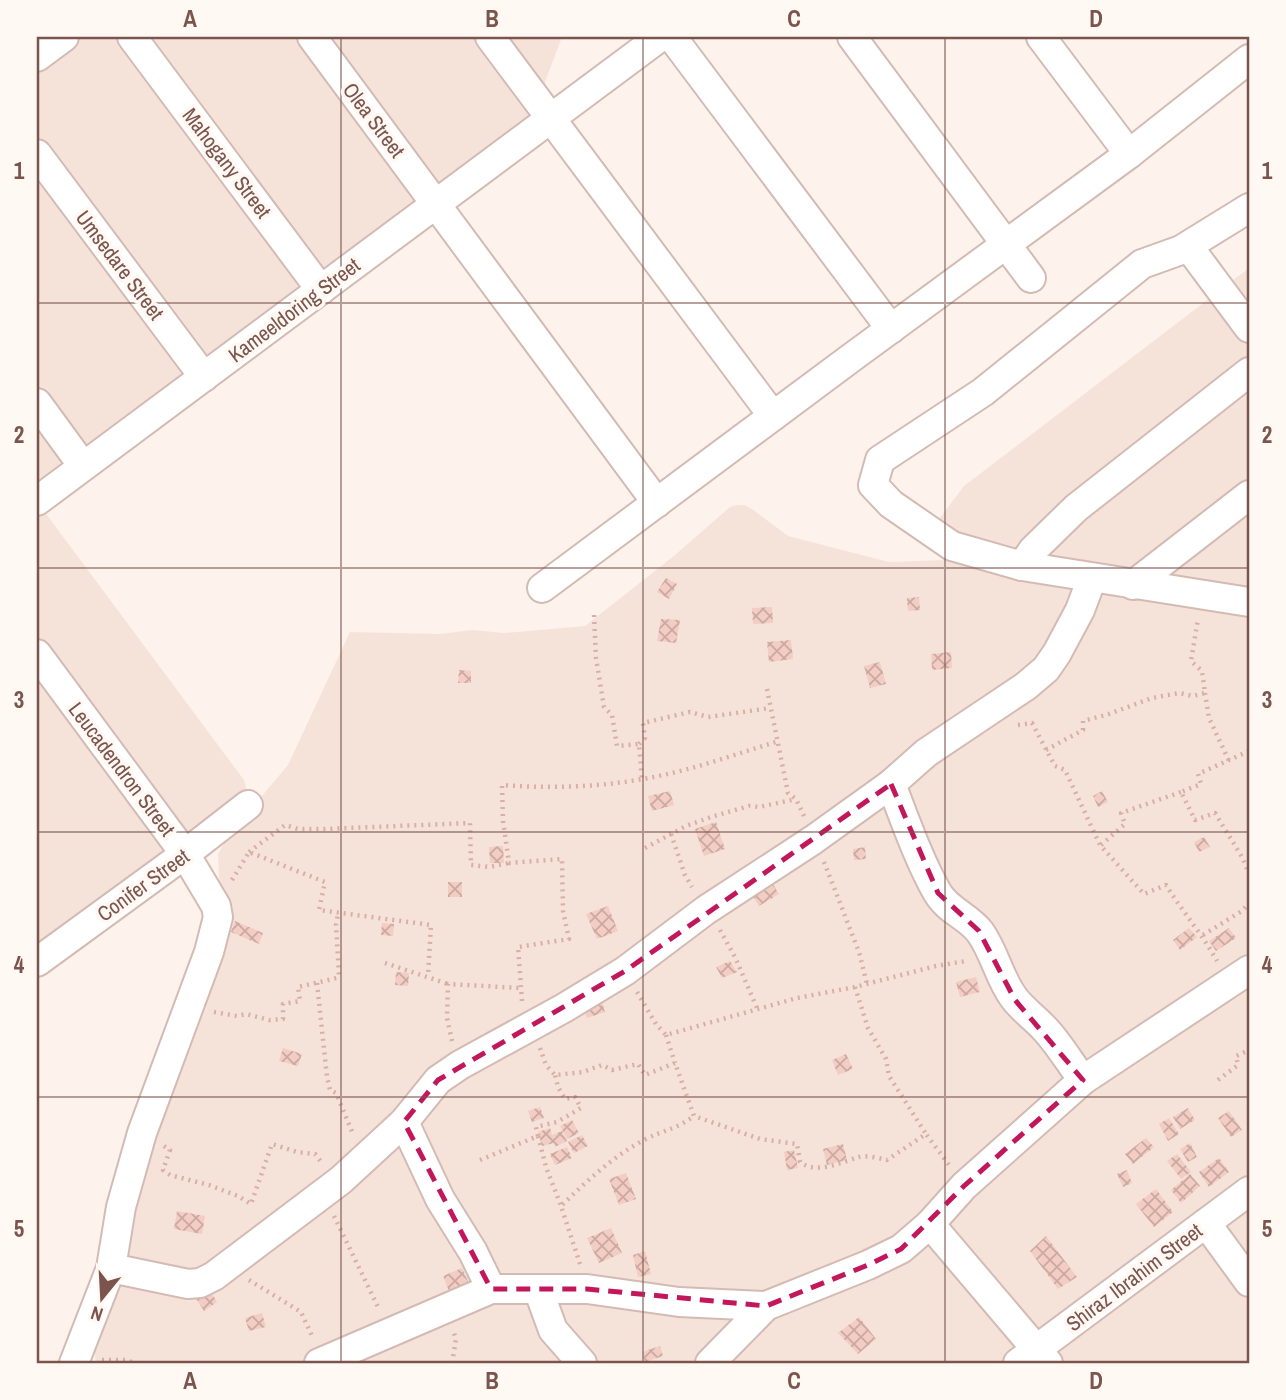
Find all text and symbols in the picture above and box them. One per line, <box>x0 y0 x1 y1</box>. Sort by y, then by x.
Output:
text: A <box>183 3 197 34</box>
text: B <box>485 3 499 34</box>
text: C <box>787 3 801 34</box>
text: D <box>1089 3 1103 34</box>
street label: Olea Street <box>336 76 412 164</box>
street label: Mahogany Street <box>176 102 278 224</box>
text: 1 <box>14 155 25 186</box>
text: 1 <box>1262 155 1273 186</box>
street label: Umsedare Street <box>69 204 171 326</box>
street label: Kameeldoring Street <box>222 251 366 369</box>
text: 2 <box>14 419 24 450</box>
text: 2 <box>1262 419 1272 450</box>
text: 3 <box>14 684 24 715</box>
text: 3 <box>1262 684 1272 715</box>
street label: Leucadendron Street <box>62 696 182 842</box>
street label: Conifer Street <box>91 842 195 928</box>
text: 4 <box>14 949 25 980</box>
text: 4 <box>1262 949 1273 980</box>
text: 5 <box>14 1213 24 1244</box>
text: 5 <box>1262 1213 1272 1244</box>
street label: Shiraz Ibrahim Street <box>1060 1216 1208 1338</box>
north arrow <box>66 1264 136 1334</box>
text: N <box>87 1300 106 1328</box>
text: A <box>183 1365 197 1396</box>
text: B <box>485 1365 499 1396</box>
text: C <box>787 1365 801 1396</box>
text: D <box>1089 1365 1103 1396</box>

